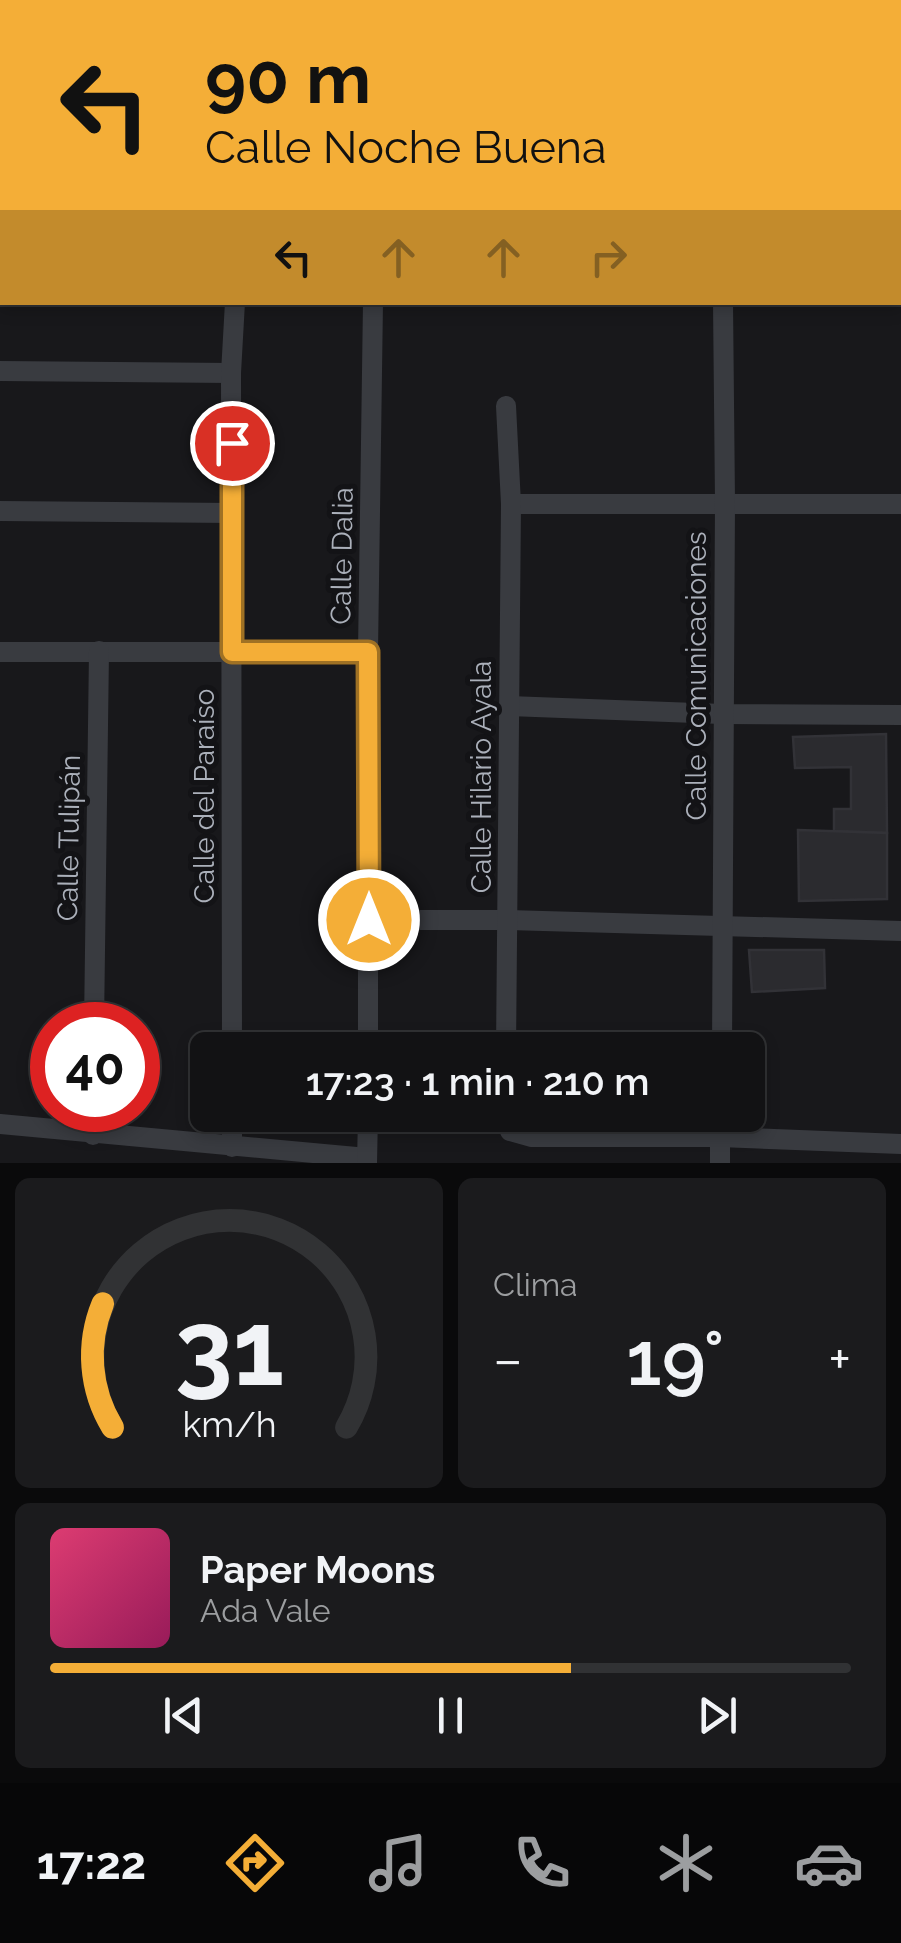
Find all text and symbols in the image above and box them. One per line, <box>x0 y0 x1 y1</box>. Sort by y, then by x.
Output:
text: 90 m <box>205 37 371 119</box>
icon: left <box>40 40 170 170</box>
text: Calle Noche Buena <box>205 121 607 174</box>
icon: left <box>266 230 321 285</box>
icon: ahead <box>371 230 426 285</box>
icon: ahead <box>476 230 531 285</box>
icon: right <box>581 230 636 285</box>
pin <box>190 401 275 486</box>
icon: arrive <box>205 416 260 471</box>
street label: Calle Dalia <box>324 487 360 625</box>
street label: Calle Comunicaciones <box>680 532 713 821</box>
street label: Calle Hilario Ayala <box>465 661 498 893</box>
street label: Calle del Paraíso <box>188 689 221 903</box>
street label: Calle Tulipán <box>51 755 87 921</box>
position arrow <box>317 868 421 972</box>
speed limit sign: 40 <box>30 1002 160 1132</box>
text: 17:23 · 1 min · 210 m <box>306 1059 649 1104</box>
text: Clima <box>493 1266 577 1303</box>
text: 31 <box>174 1287 284 1409</box>
text: 19° <box>626 1314 724 1403</box>
text: − <box>493 1327 523 1392</box>
text: + <box>828 1327 851 1392</box>
text: km/h <box>182 1403 276 1445</box>
text: Paper Moons <box>200 1547 435 1592</box>
text: Ada Vale <box>200 1592 331 1629</box>
icon: previous <box>156 1688 211 1743</box>
icon: pause <box>423 1688 478 1743</box>
icon: next <box>690 1688 745 1743</box>
icon: directions <box>220 1828 290 1898</box>
icon: music <box>363 1828 433 1898</box>
icon: phone <box>507 1828 577 1898</box>
icon: climate <box>651 1828 721 1898</box>
icon: car <box>794 1828 864 1898</box>
text: 17:22 <box>37 1837 146 1890</box>

